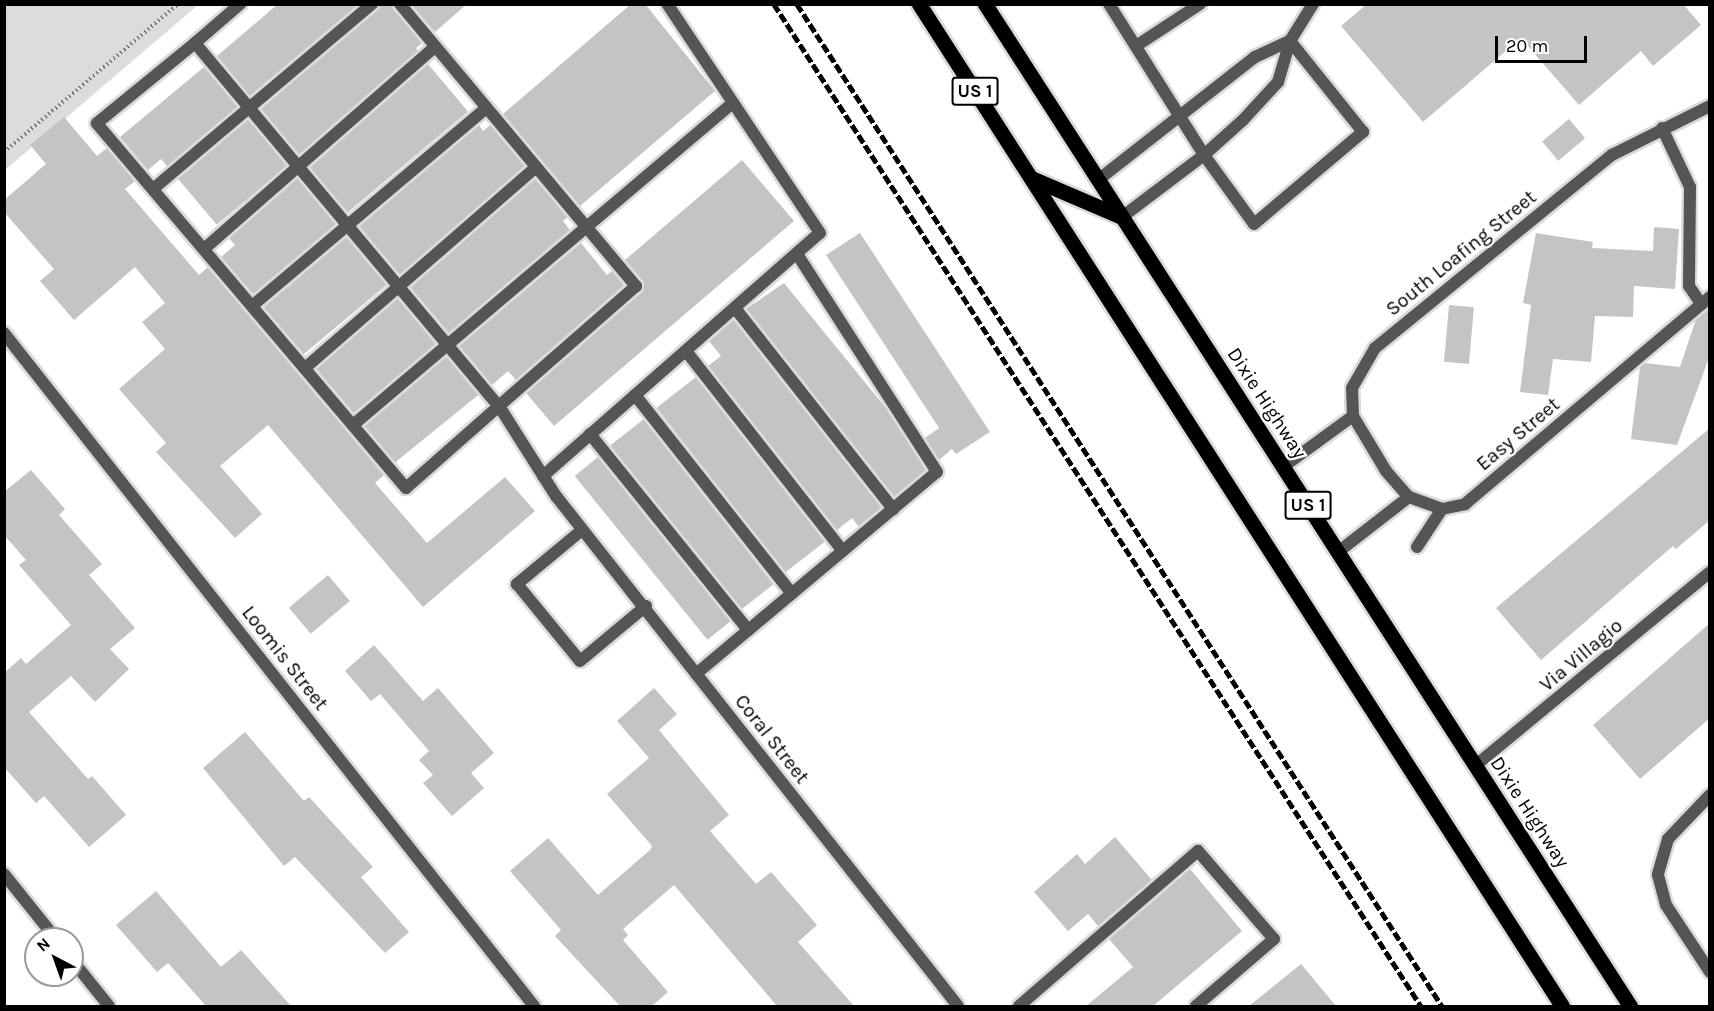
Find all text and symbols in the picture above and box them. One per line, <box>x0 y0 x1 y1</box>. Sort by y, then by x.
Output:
scale bar <box>1498 24 1590 62</box>
text: 20 m <box>1506 35 1548 57</box>
road number: US 1 <box>951 76 999 106</box>
street label: South Loafing Street <box>1381 185 1541 321</box>
street label: Dixie Highway <box>1222 343 1312 463</box>
street label: Easy Street <box>1471 392 1565 476</box>
road number: US 1 <box>1284 490 1332 520</box>
street label: Loomis Street <box>237 601 333 715</box>
street label: Via Villagio <box>1535 613 1627 697</box>
street label: Coral Street <box>730 690 814 788</box>
street label: Dixie Highway <box>1485 752 1575 872</box>
north arrow <box>24 927 84 987</box>
text: N <box>33 934 54 955</box>

